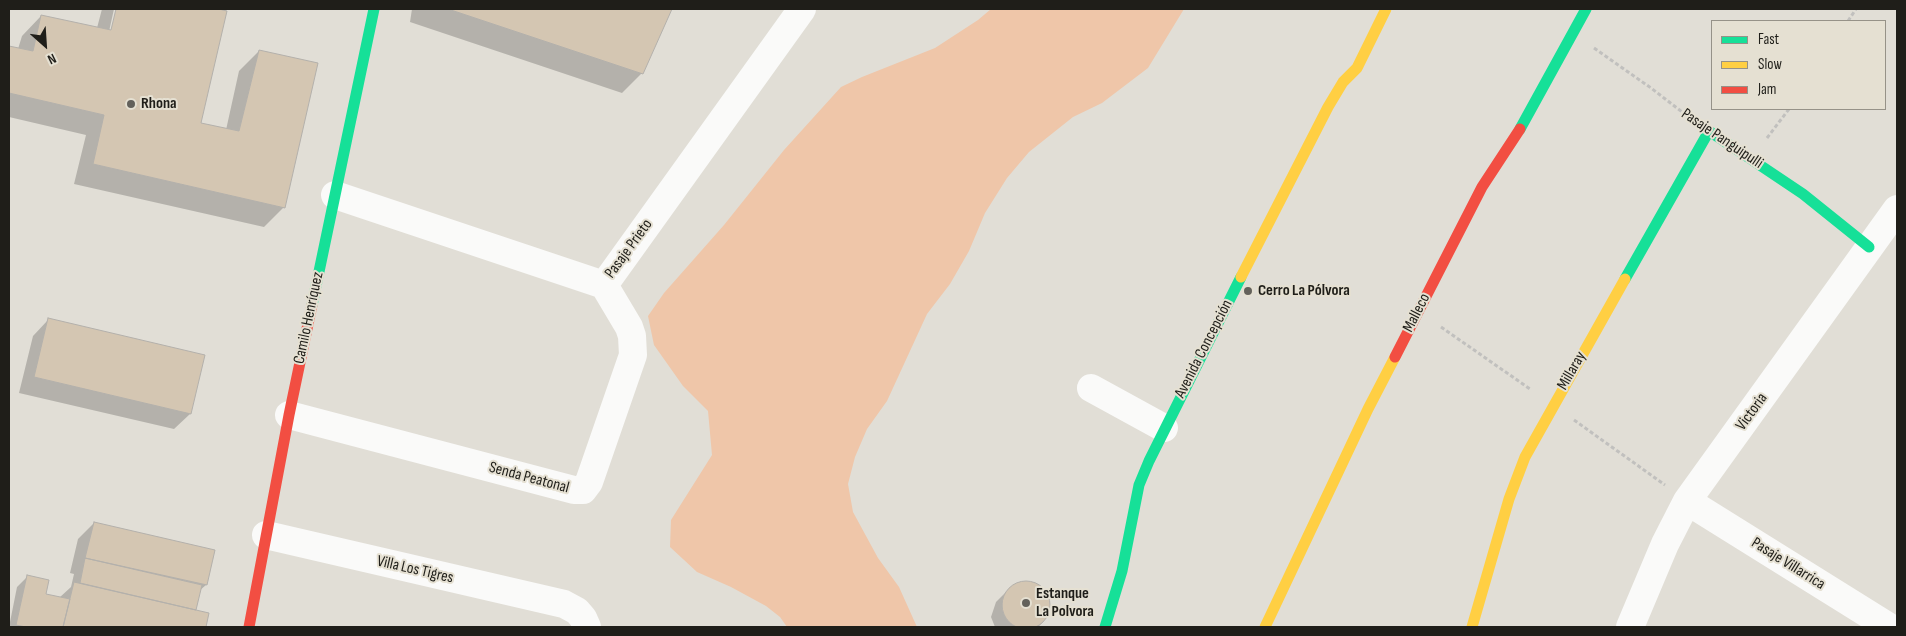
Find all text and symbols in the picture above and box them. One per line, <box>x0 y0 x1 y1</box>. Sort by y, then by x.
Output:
north arrow <box>20 20 70 70</box>
legend <box>1711 20 1886 110</box>
text: Fast <box>1758 30 1779 49</box>
text: N <box>45 50 59 68</box>
text: Slow <box>1758 55 1782 74</box>
text: Jam <box>1758 80 1776 99</box>
place label: Rhona <box>141 94 177 114</box>
marker: Rhona <box>125 98 137 110</box>
street label: Pasaje Panguipulli <box>1677 105 1767 173</box>
street label: Pasaje Prieto <box>601 216 657 282</box>
street label: Camilo Henríquez <box>290 270 328 366</box>
place label: Cerro La Pólvora <box>1258 281 1350 301</box>
marker: Cerro La Pólvora <box>1242 285 1254 297</box>
street label: Malleco <box>1399 290 1435 336</box>
street label: Avenida Concepción <box>1171 297 1237 401</box>
street label: Millaray <box>1553 348 1591 394</box>
street label: Victoria <box>1732 390 1772 434</box>
street label: Senda Peatonal <box>487 458 571 498</box>
street label: Pasaje Villarrica <box>1748 534 1828 594</box>
street label: Villa Los Tigres <box>375 552 455 588</box>
place label: Estanque La Polvora <box>1036 584 1094 622</box>
marker: Estanque La Polvora <box>1020 597 1032 609</box>

